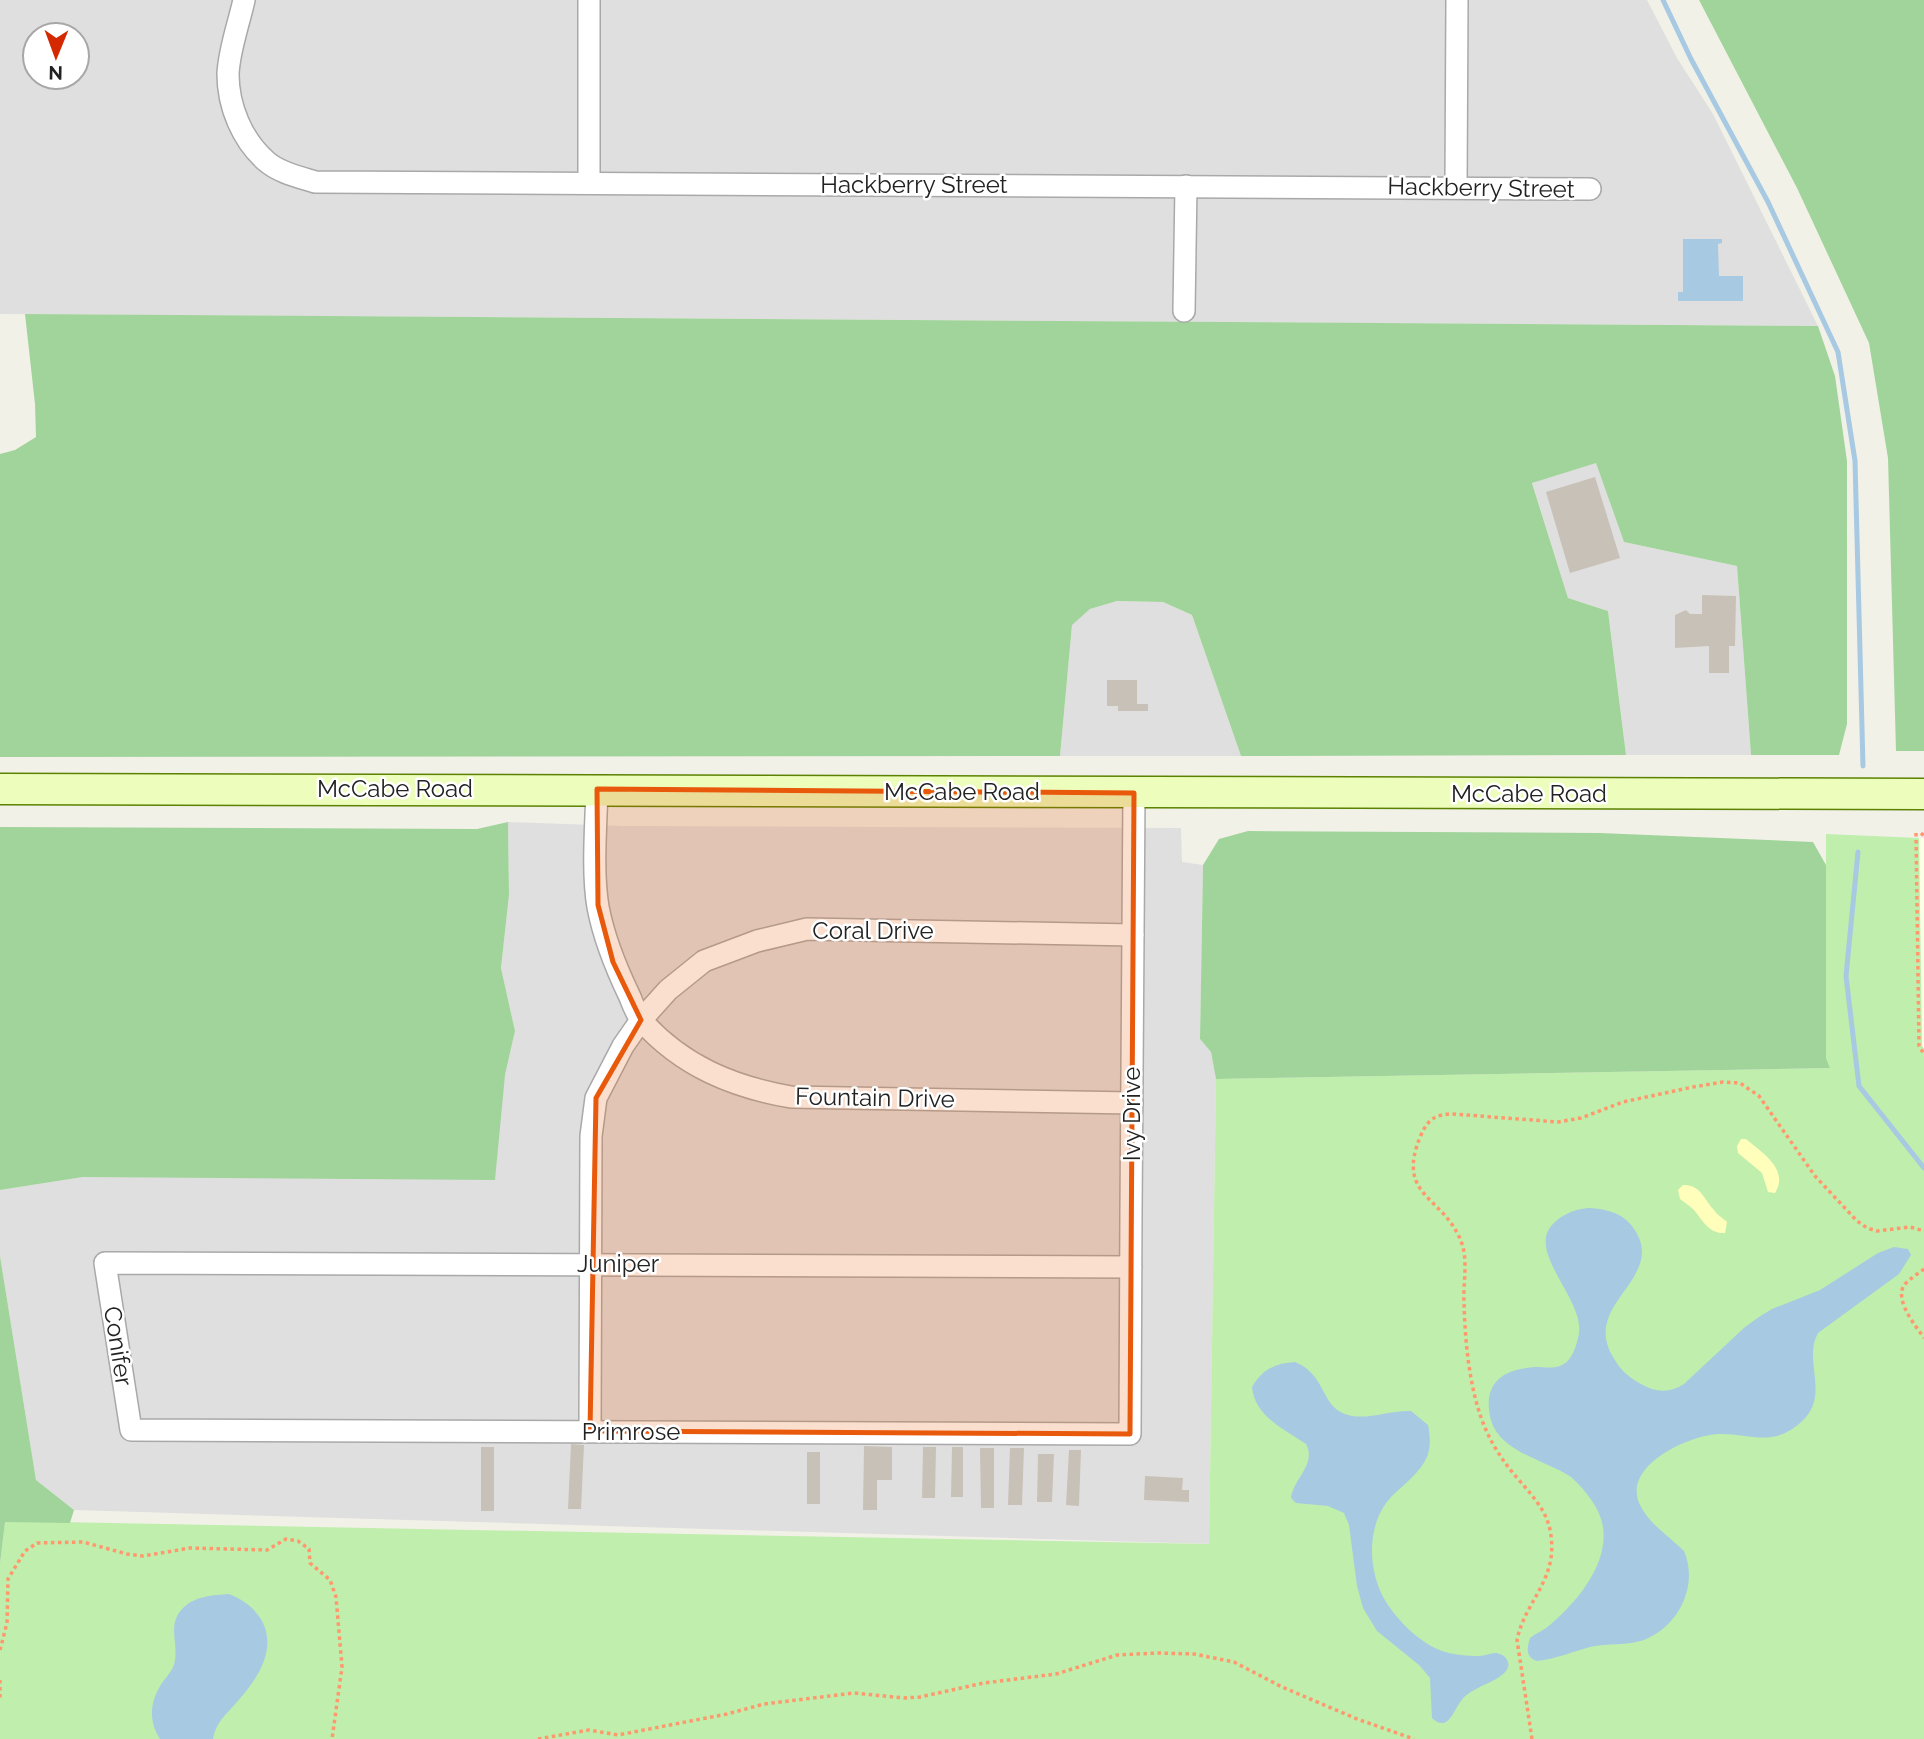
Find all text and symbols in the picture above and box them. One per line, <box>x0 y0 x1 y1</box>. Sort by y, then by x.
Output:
north arrow <box>21 21 91 91</box>
text: N <box>48 62 63 84</box>
street label: Hackberry Street <box>820 170 1008 199</box>
street label: Hackberry Street <box>1387 171 1575 204</box>
street label: McCabe Road <box>317 774 473 803</box>
street label: McCabe Road <box>884 777 1040 806</box>
street label: McCabe Road <box>1451 779 1607 808</box>
street label: Coral Drive <box>812 916 934 945</box>
street label: Ivy Drive <box>1117 1067 1146 1161</box>
street label: Fountain Drive <box>795 1082 955 1113</box>
street label: Juniper <box>577 1249 660 1278</box>
street label: Conifer <box>98 1304 139 1388</box>
street label: Primrose <box>582 1417 680 1446</box>

